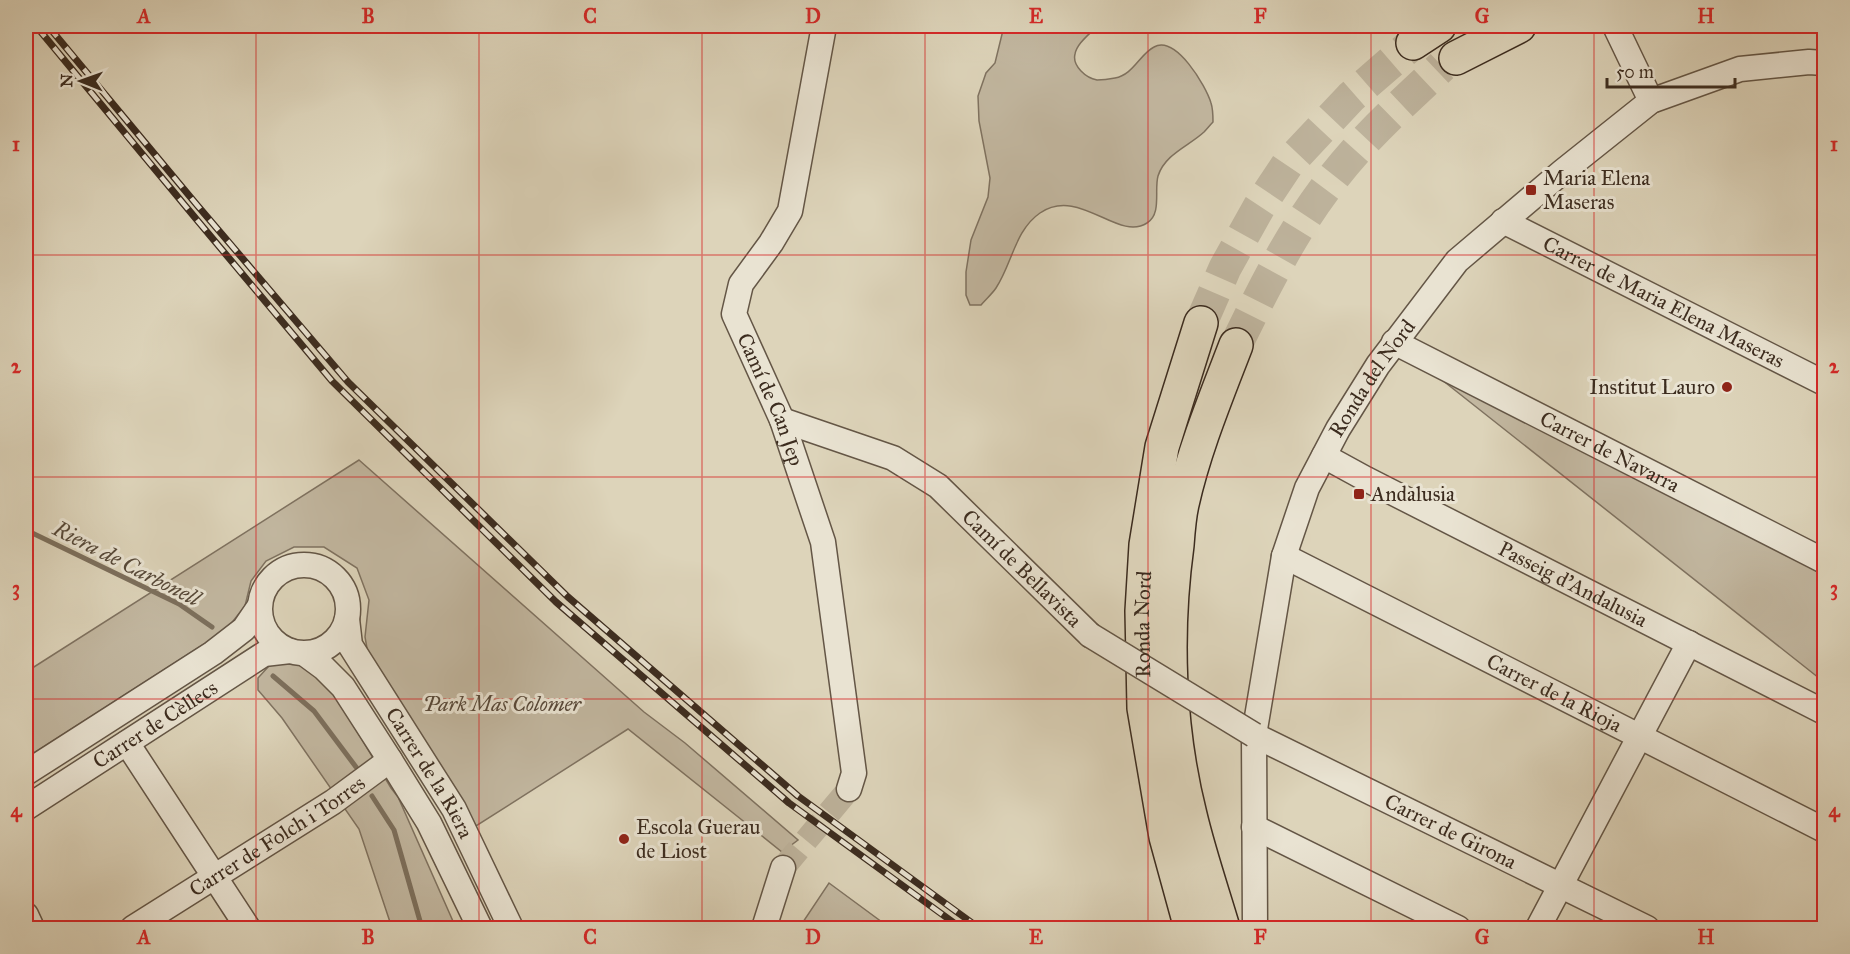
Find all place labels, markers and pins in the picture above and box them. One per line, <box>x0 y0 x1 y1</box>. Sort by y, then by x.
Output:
place label: Maria Elena Maseras <box>1543 165 1650 215</box>
marker: Maria Elena Maseras <box>1524 183 1538 197</box>
place label: Institut Lauro <box>1589 374 1715 400</box>
marker: Institut Lauro <box>1720 380 1734 394</box>
place label: Andalusia <box>1370 481 1455 507</box>
marker: Andalusia <box>1352 487 1366 501</box>
place label: Escola Guerau de Liost <box>636 814 761 864</box>
marker: Escola Guerau de Liost <box>617 832 631 846</box>

